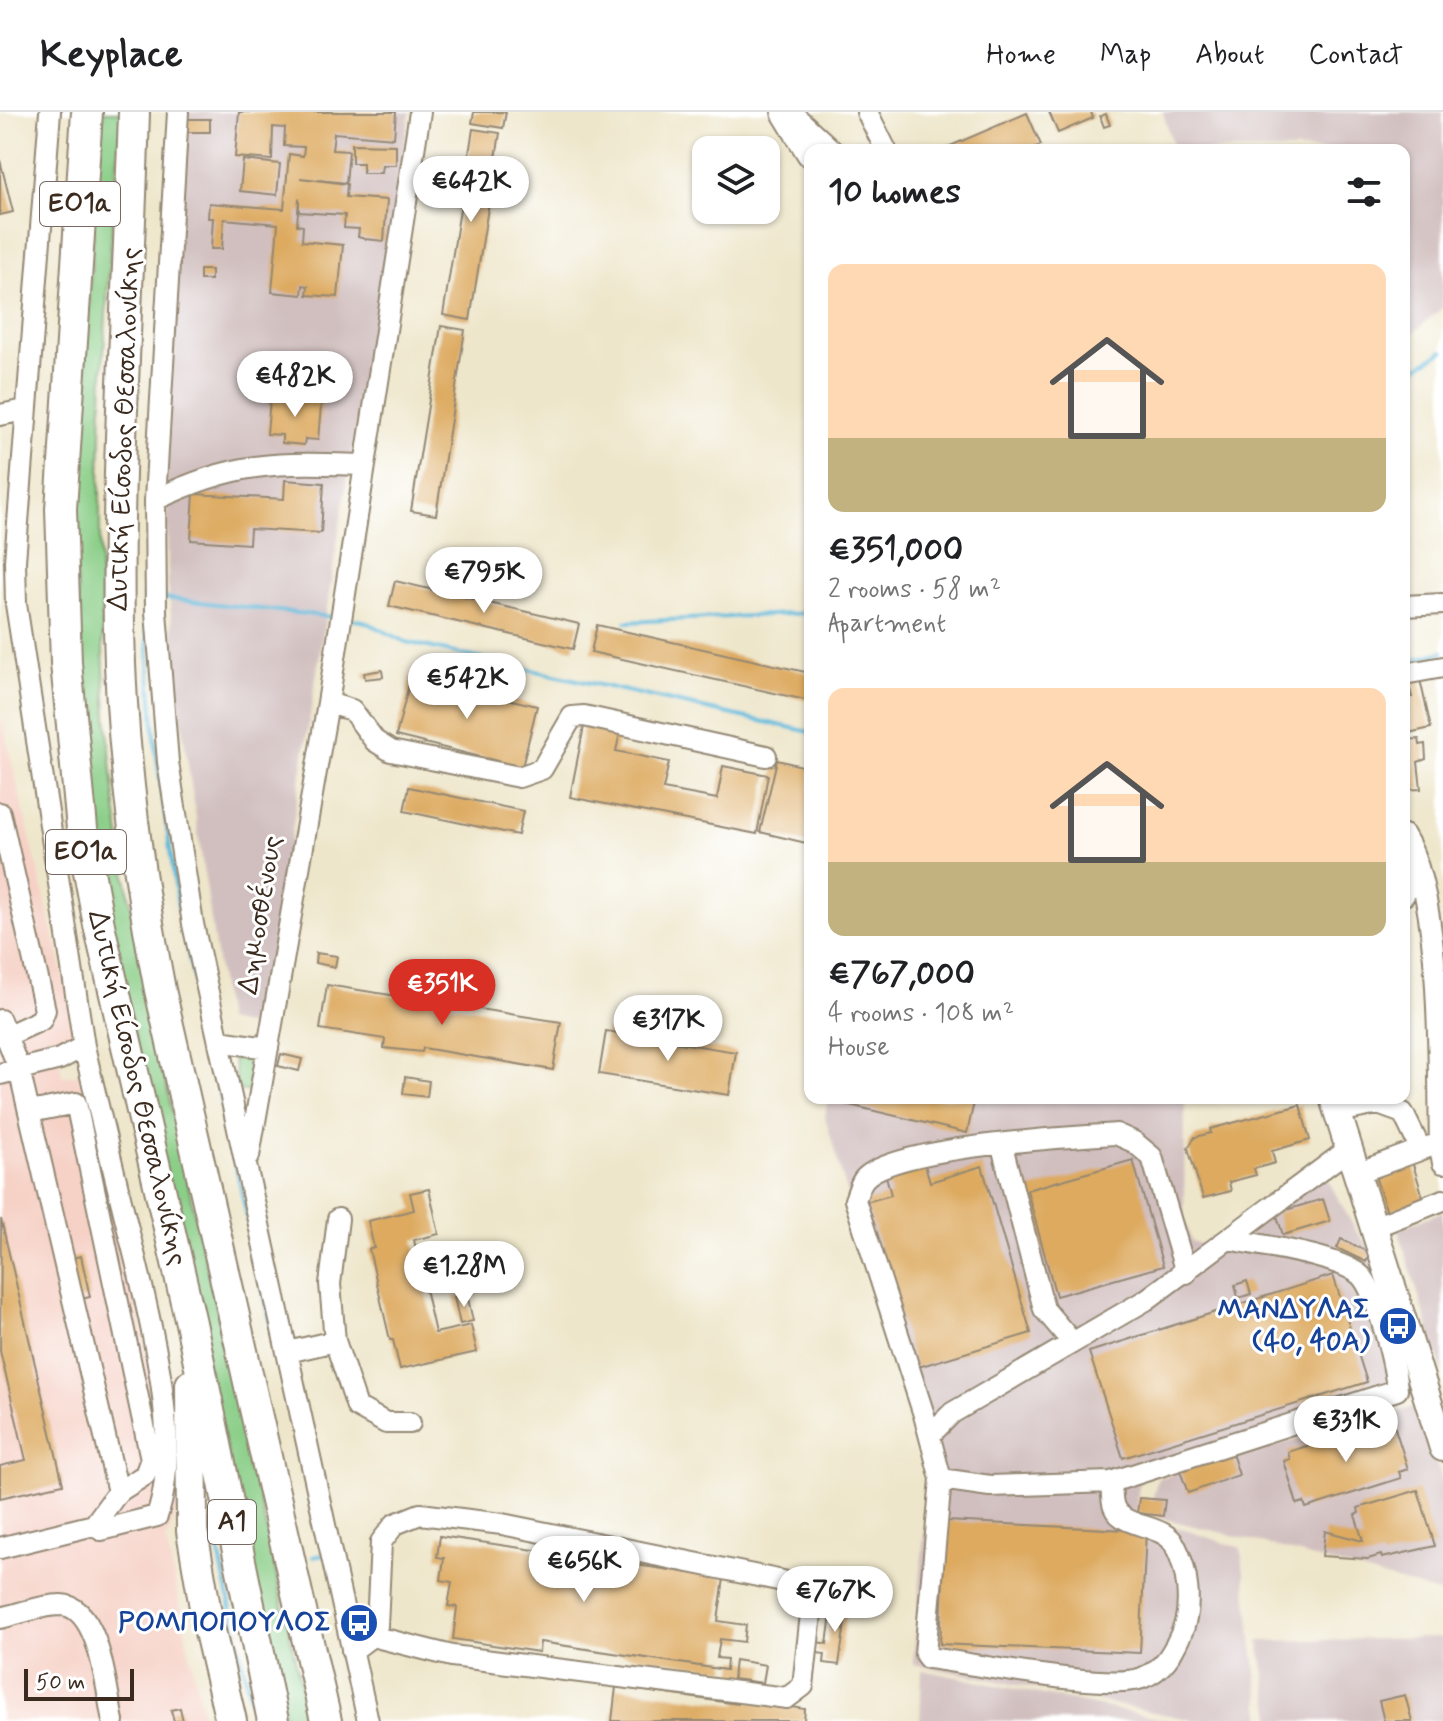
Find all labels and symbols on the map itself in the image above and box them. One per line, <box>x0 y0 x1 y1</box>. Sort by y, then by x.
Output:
pin: €642K <box>415 156 527 224</box>
road number: ΕΟ1α <box>40 182 120 226</box>
street label: Δυτική Είσοδος Θεσσαλονίκης <box>100 247 150 611</box>
pin: €482K <box>239 351 351 419</box>
pin: €795K <box>428 547 540 615</box>
pin: €542K <box>411 653 523 721</box>
road number: ΕΟ1α <box>46 830 126 874</box>
street label: Δημοσθένους <box>230 833 292 997</box>
street label: Δυτική Είσοδος Θεσσαλονίκης <box>78 907 196 1269</box>
pin: €351K <box>386 959 498 1027</box>
pin: €317K <box>612 995 724 1063</box>
pin: €1.28M <box>399 1241 529 1309</box>
place label: ΜΑΝΔΥΛΑΣ (40, 40Α) <box>1217 1292 1370 1361</box>
bus stop icon: ΜΑΝΔΥΛΑΣ (40, 40Α) <box>1377 1305 1419 1347</box>
pin: €331K <box>1290 1396 1402 1464</box>
road number: Α1 <box>208 1500 256 1544</box>
pin: €656K <box>528 1536 640 1604</box>
pin: €767K <box>779 1566 891 1634</box>
bus stop icon: ΡΟΜΠΟΠΟΥΛΟΣ <box>338 1602 380 1644</box>
place label: ΡΟΜΠΟΠΟΥΛΟΣ <box>118 1605 331 1642</box>
scale bar <box>24 1665 134 1701</box>

